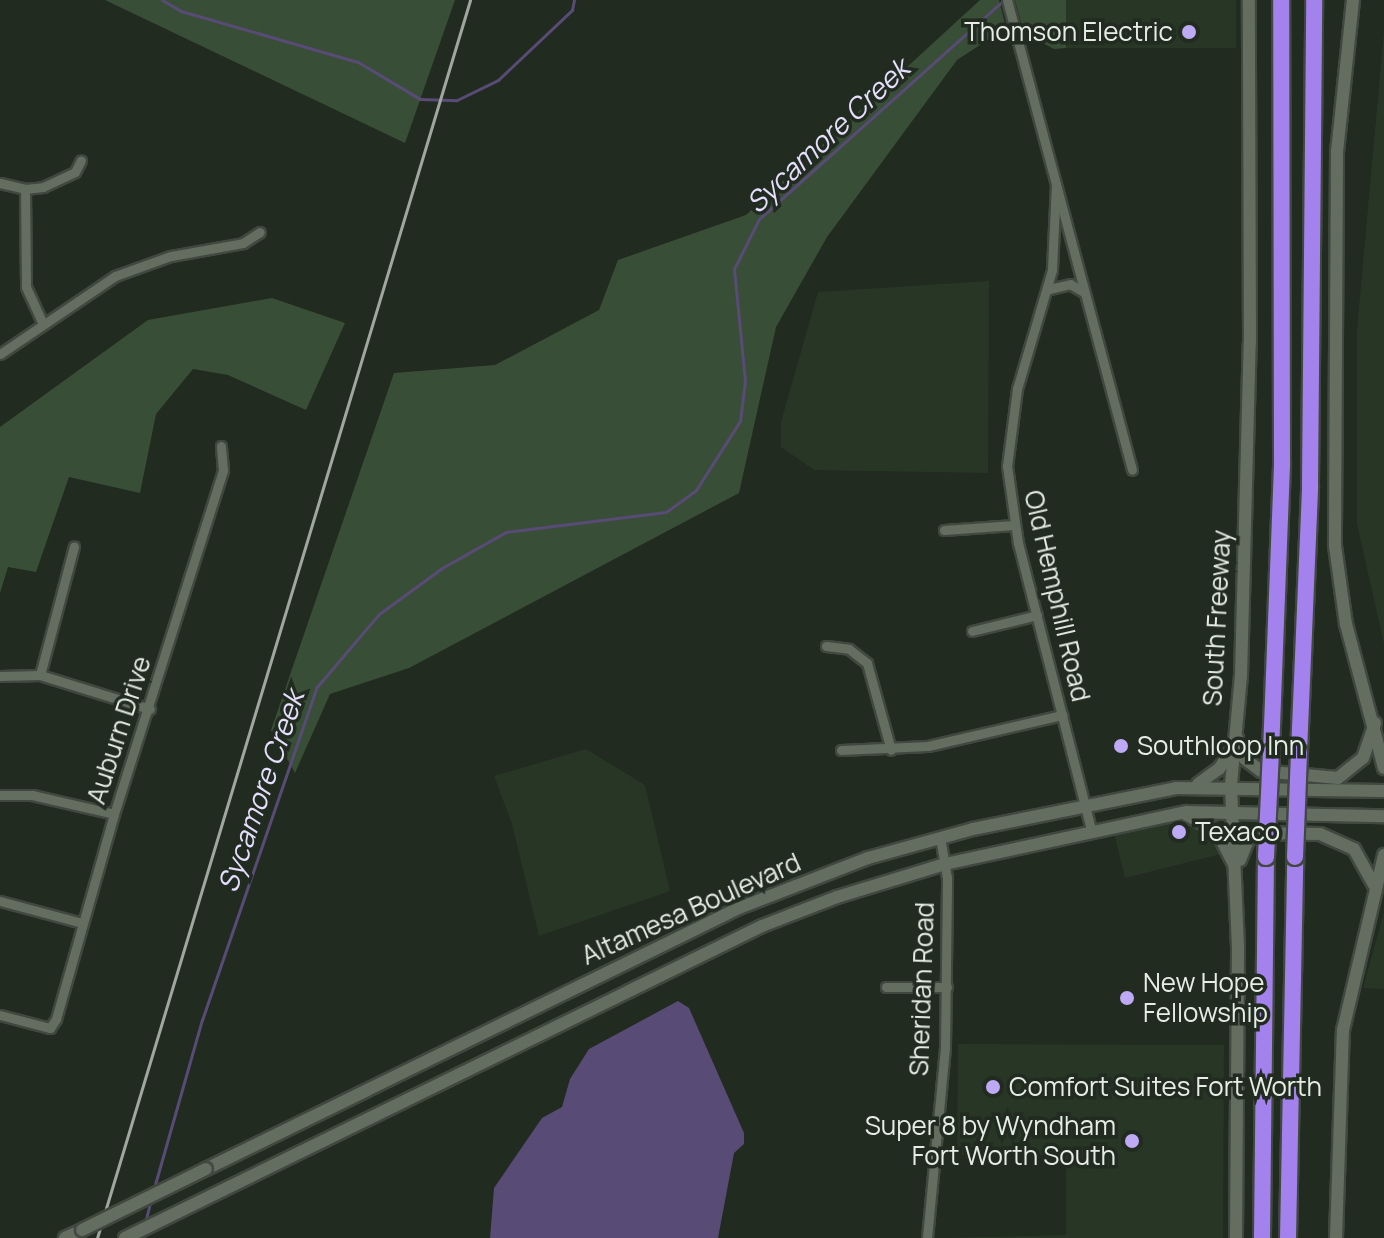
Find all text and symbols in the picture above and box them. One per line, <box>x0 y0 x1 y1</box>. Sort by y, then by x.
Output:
place label: Thomson Electric <box>964 16 1173 48</box>
marker: Thomson Electric <box>1180 23 1198 41</box>
water label: Sycamore Creek <box>739 51 915 219</box>
street label: Old Hemphill Road <box>1018 487 1096 705</box>
street label: South Freeway <box>1197 529 1237 707</box>
street label: Auburn Drive <box>80 652 158 808</box>
water label: Sycamore Creek <box>210 686 310 896</box>
place label: Southloop Inn <box>1137 730 1304 762</box>
marker: Southloop Inn <box>1112 737 1130 755</box>
place label: Texaco <box>1195 816 1280 848</box>
marker: Texaco <box>1170 823 1188 841</box>
street label: Altamesa Boulevard <box>577 847 805 971</box>
street label: Sheridan Road <box>903 901 941 1077</box>
place label: New Hope Fellowship <box>1143 967 1268 1028</box>
marker: New Hope Fellowship <box>1118 989 1136 1007</box>
place label: Comfort Suites Fort Worth <box>1009 1071 1322 1103</box>
marker: Comfort Suites Fort Worth <box>984 1078 1002 1096</box>
place label: Super 8 by Wyndham Fort Worth South <box>865 1110 1116 1172</box>
marker: Super 8 by Wyndham Fort Worth South <box>1123 1132 1141 1150</box>

